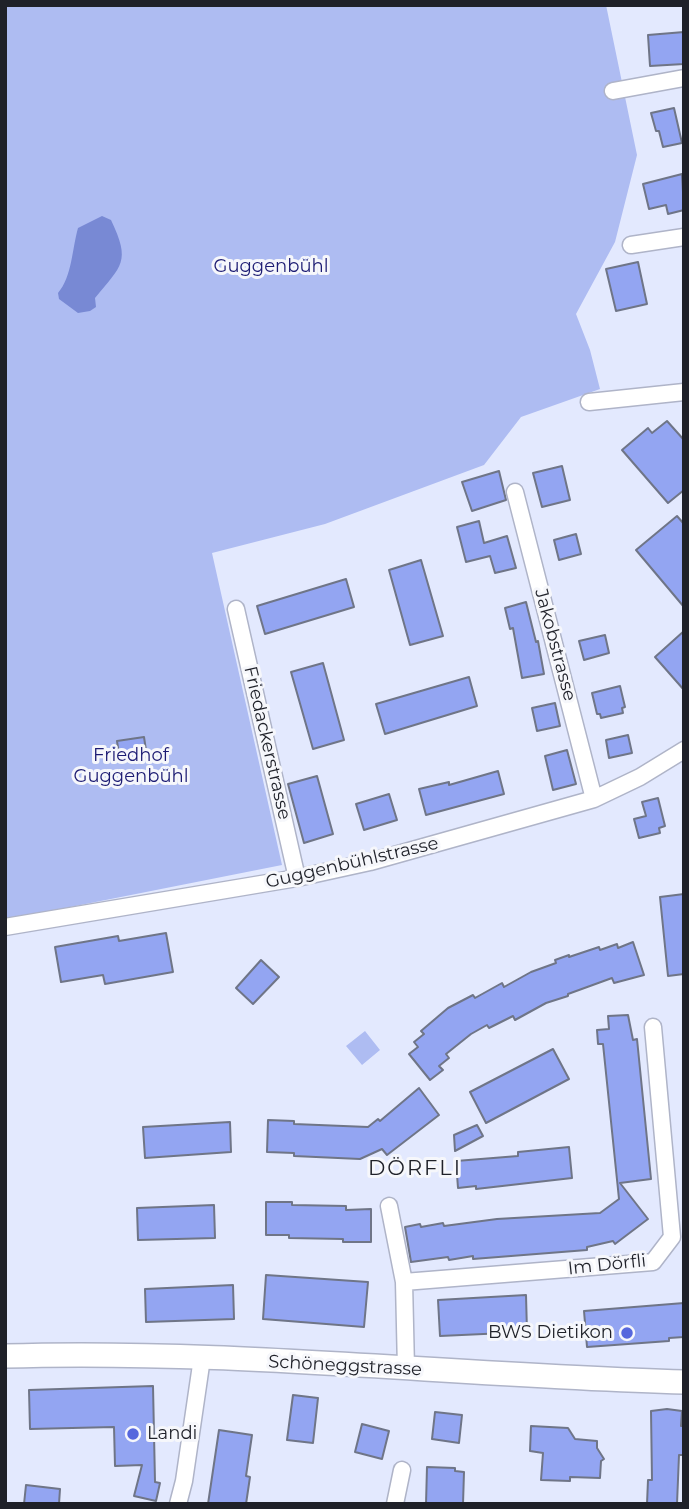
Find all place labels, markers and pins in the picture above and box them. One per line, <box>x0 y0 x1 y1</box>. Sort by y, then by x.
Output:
place label: BWS Dietikon <box>488 1322 613 1344</box>
marker: BWS Dietikon <box>619 1325 635 1341</box>
place label: Landi <box>147 1423 197 1445</box>
marker: Landi <box>125 1426 141 1442</box>

